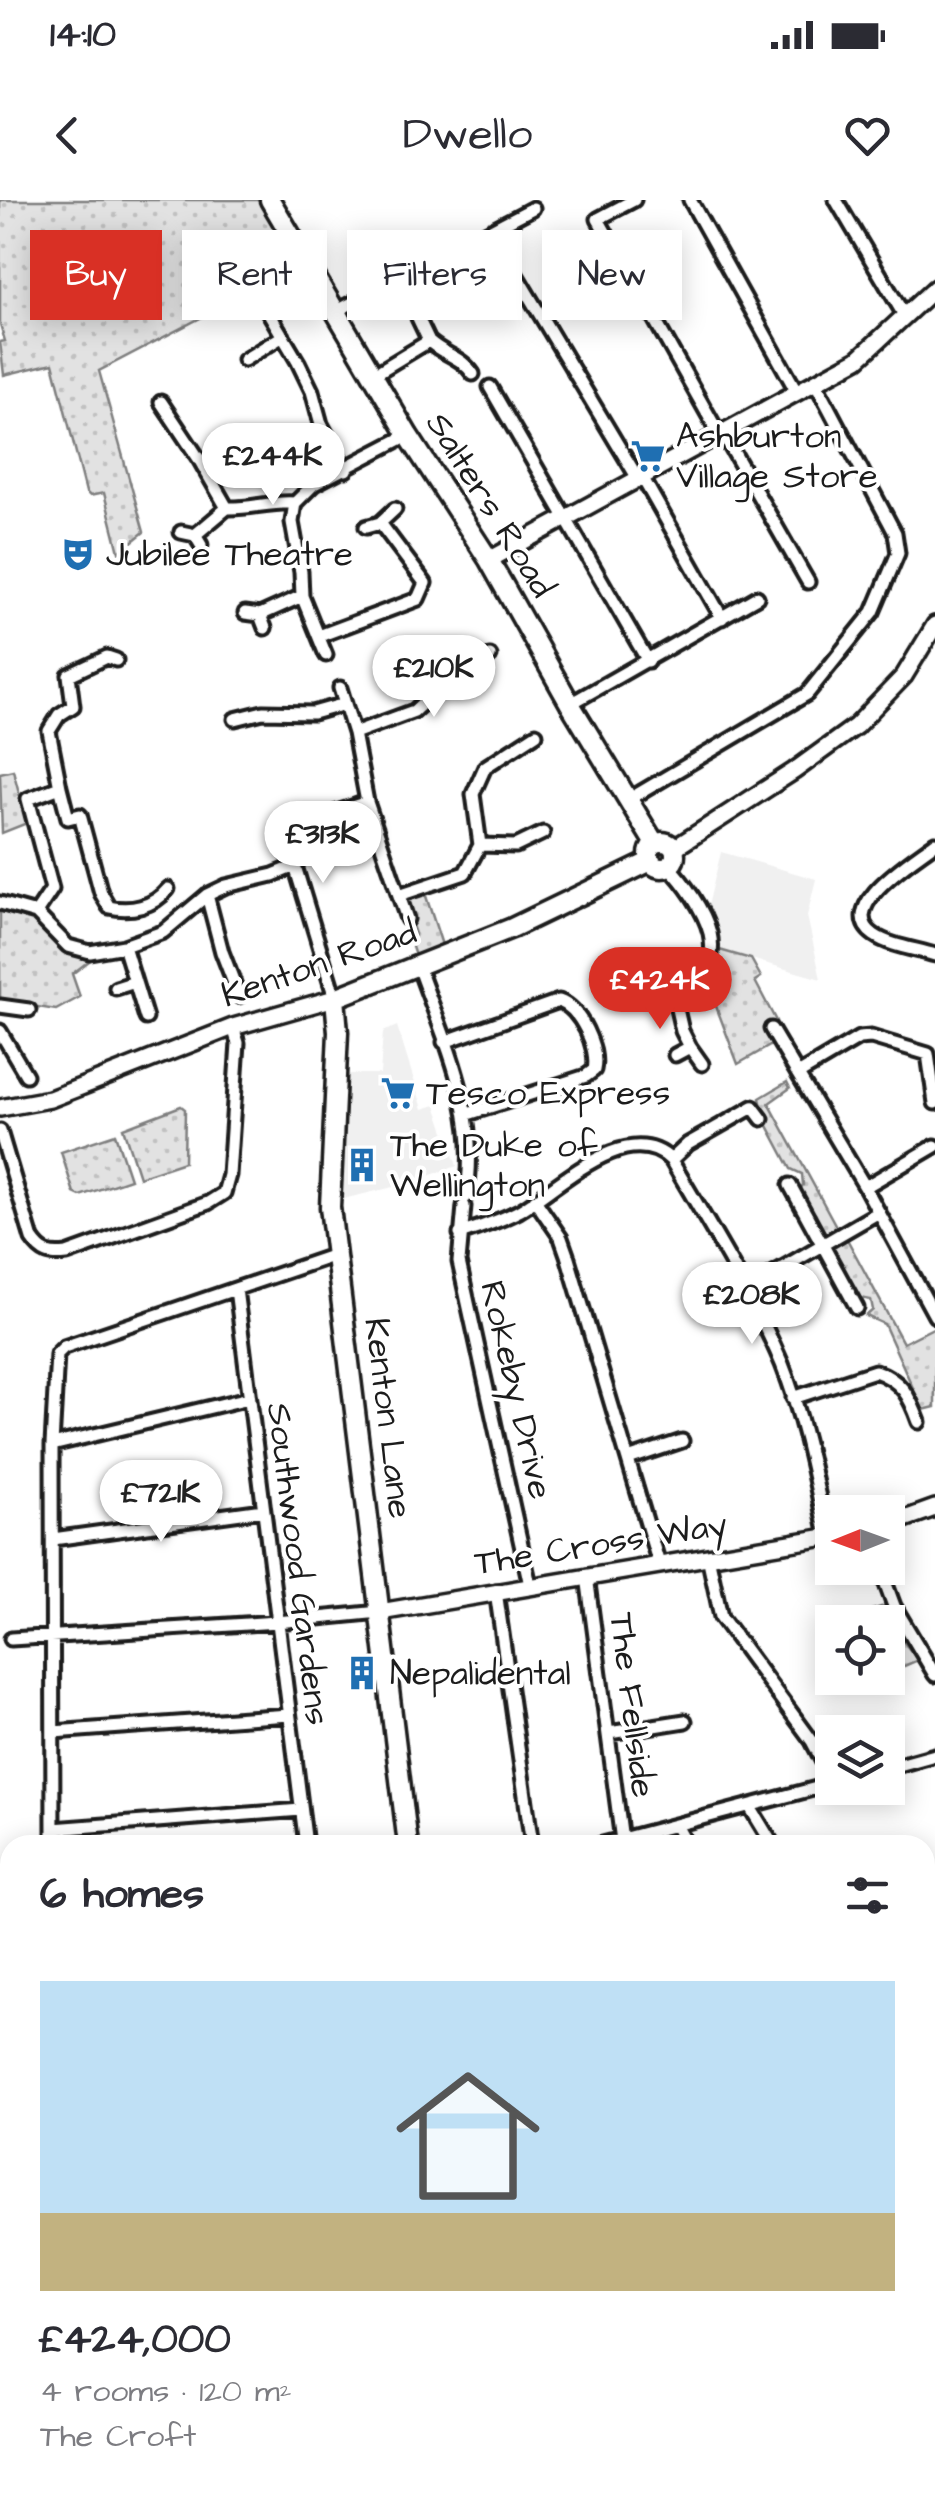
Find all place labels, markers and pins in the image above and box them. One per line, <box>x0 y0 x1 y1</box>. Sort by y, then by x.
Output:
place label: Ashburton Village Store <box>676 412 878 503</box>
pin: £244K <box>203 423 343 508</box>
supermarket icon: Ashburton Village Store <box>629 437 667 475</box>
place label: Jubilee Theatre <box>106 530 353 579</box>
theatre icon: Jubilee Theatre <box>59 535 97 573</box>
pin: £210K <box>364 635 504 720</box>
pin: £313K <box>253 801 393 886</box>
pin: £424K <box>590 947 730 1032</box>
place label: Tesco Express <box>426 1069 670 1118</box>
supermarket icon: Tesco Express <box>379 1074 417 1112</box>
place label: The Duke of Wellington <box>390 1121 598 1212</box>
building icon: The Duke of Wellington <box>343 1146 381 1184</box>
pin: £208K <box>682 1262 822 1347</box>
pin: £721K <box>91 1460 231 1545</box>
place label: Nepalidental <box>390 1649 571 1698</box>
building icon: Nepalidental <box>343 1654 381 1692</box>

